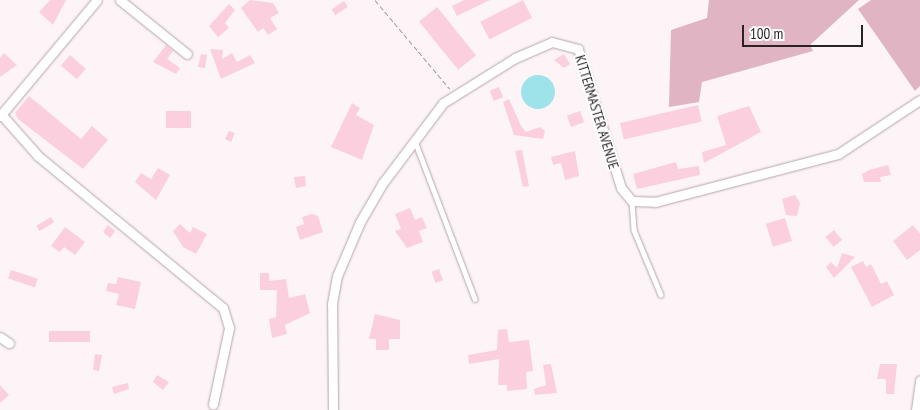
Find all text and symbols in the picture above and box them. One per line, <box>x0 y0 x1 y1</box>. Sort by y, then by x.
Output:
scale bar <box>745 15 866 47</box>
text: 100 m <box>750 24 783 43</box>
street label: KITTERMASTER AVENUE <box>572 53 622 171</box>

